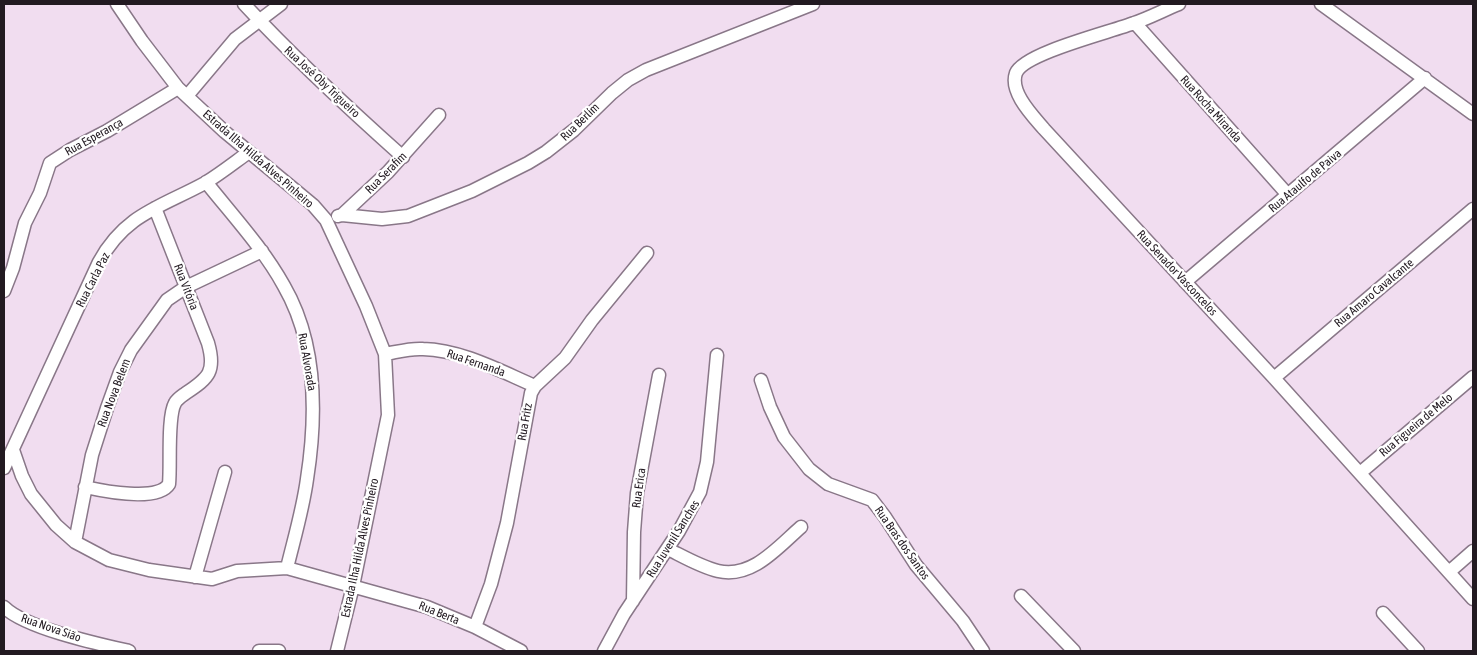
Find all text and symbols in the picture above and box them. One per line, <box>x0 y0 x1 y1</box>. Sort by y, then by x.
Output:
street label: Rua José Oby Trigueiro <box>281 43 363 121</box>
street label: Rua Rocha Miranda <box>1177 73 1245 145</box>
street label: Rua Berlím <box>558 100 602 144</box>
street label: Estrada Ilha Hilda Alves Pinheiro <box>200 107 316 211</box>
street label: Rua Esperança <box>62 115 126 159</box>
street label: Rua Ataulfo de Paiva <box>1266 146 1344 216</box>
street label: Rua Serafim <box>362 149 410 197</box>
street label: Rua Senador Vasconcelos <box>1134 227 1220 319</box>
street label: Rua Carla Paz <box>73 250 113 310</box>
street label: Rua Amaro Cavalcante <box>1331 256 1417 330</box>
street label: Rua Vitória <box>171 262 201 312</box>
street label: Rua Alvorada <box>295 332 319 392</box>
street label: Rua Fernanda <box>445 346 507 380</box>
street label: Rua Nova Belem <box>94 357 134 429</box>
street label: Rua Figueira de Melo <box>1376 390 1456 460</box>
street label: Rua Fritz <box>515 402 535 442</box>
street label: Rua Erica <box>629 467 649 509</box>
street label: Estrada Ilha Hilda Alves Pinheiro <box>338 477 382 619</box>
street label: Rua Juvenil Sanches <box>643 498 703 580</box>
street label: Rua Bras dos Santos <box>871 504 933 582</box>
street label: Rua Berta <box>417 598 461 628</box>
street label: Rua Nova Sião <box>19 611 83 645</box>

